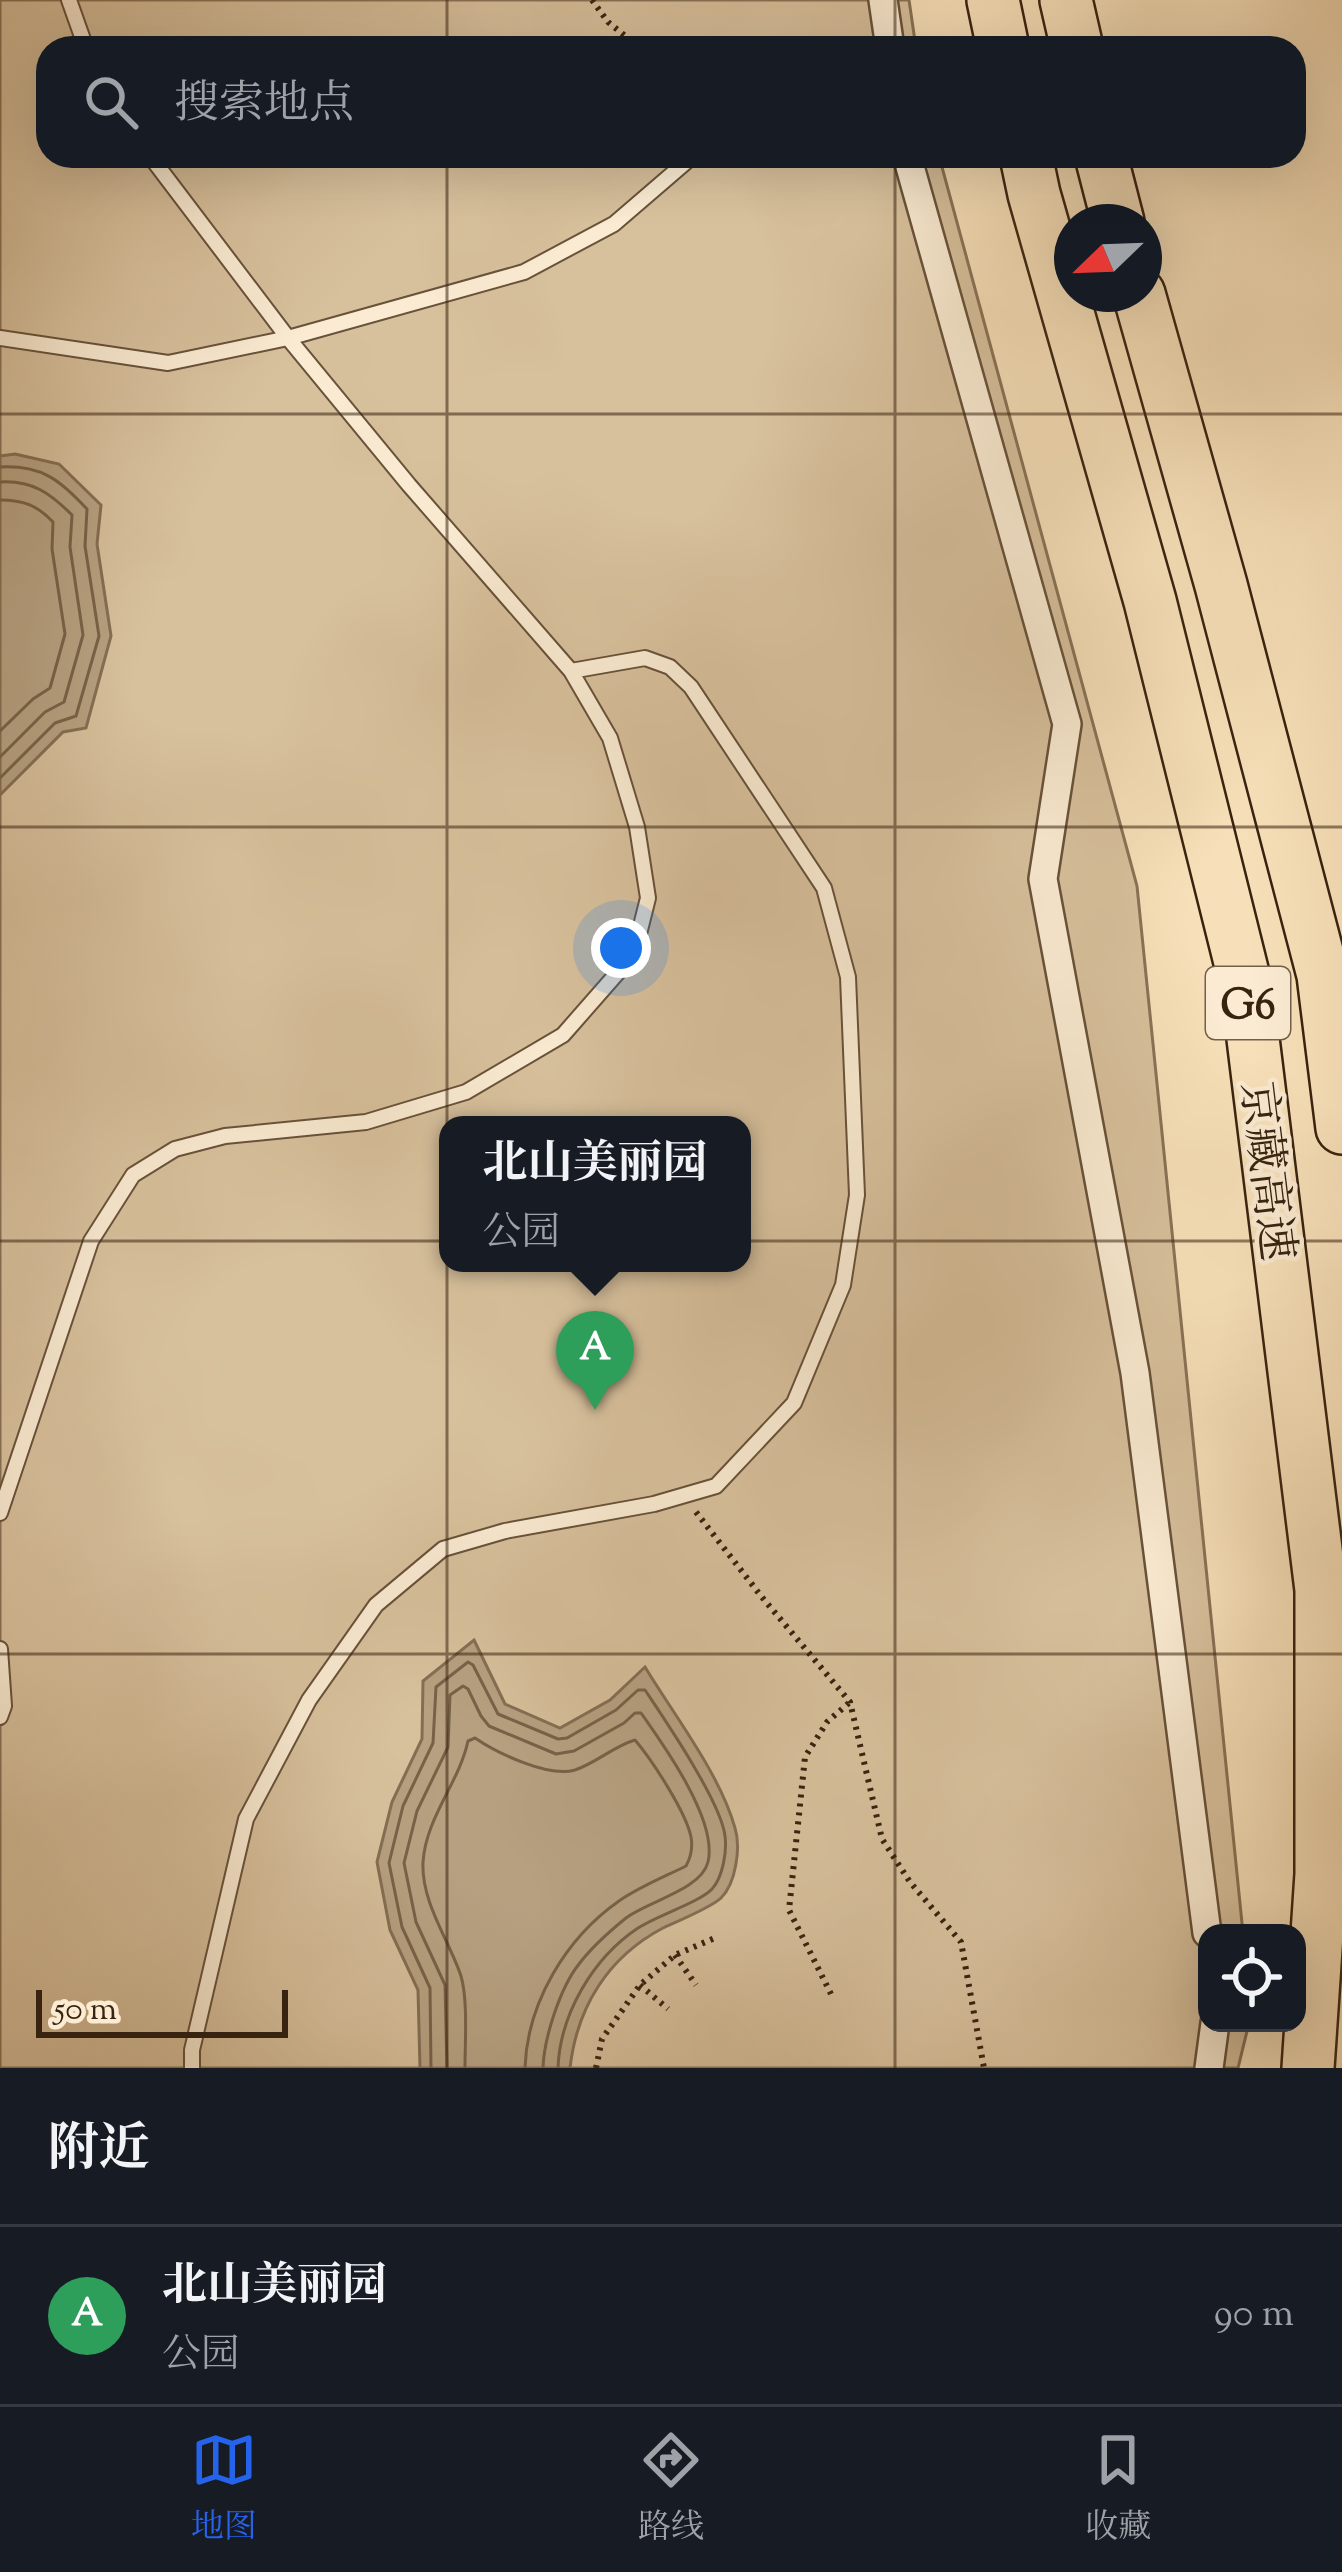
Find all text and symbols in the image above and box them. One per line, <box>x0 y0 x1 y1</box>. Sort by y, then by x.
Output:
search box <box>36 36 1306 168</box>
icon: search <box>78 69 144 135</box>
text: 搜索地点 <box>174 74 354 139</box>
north arrow <box>1054 204 1162 312</box>
your location <box>591 918 651 978</box>
road number: G6 <box>1206 967 1290 1039</box>
street label: 京藏高速 <box>1220 1078 1307 1265</box>
popup <box>439 1116 751 1272</box>
text: 北山美丽园 <box>482 1134 708 1199</box>
text: 公园 <box>482 1207 561 1263</box>
pin: A <box>556 1311 634 1410</box>
map controls <box>1198 1924 1306 2032</box>
button: locate <box>1198 1924 1306 2032</box>
scale bar <box>36 1984 288 2037</box>
text: 50 m <box>54 1987 117 2035</box>
text: 附近 <box>48 2115 150 2188</box>
text: 北山美丽园 <box>162 2256 387 2321</box>
text: A <box>71 2288 103 2344</box>
text: 90 m <box>1214 2288 1294 2344</box>
text: 公园 <box>162 2329 240 2385</box>
tab: 地图 <box>191 2427 257 2553</box>
tab: 路线 <box>638 2427 704 2553</box>
tab: 收藏 <box>1085 2427 1151 2553</box>

